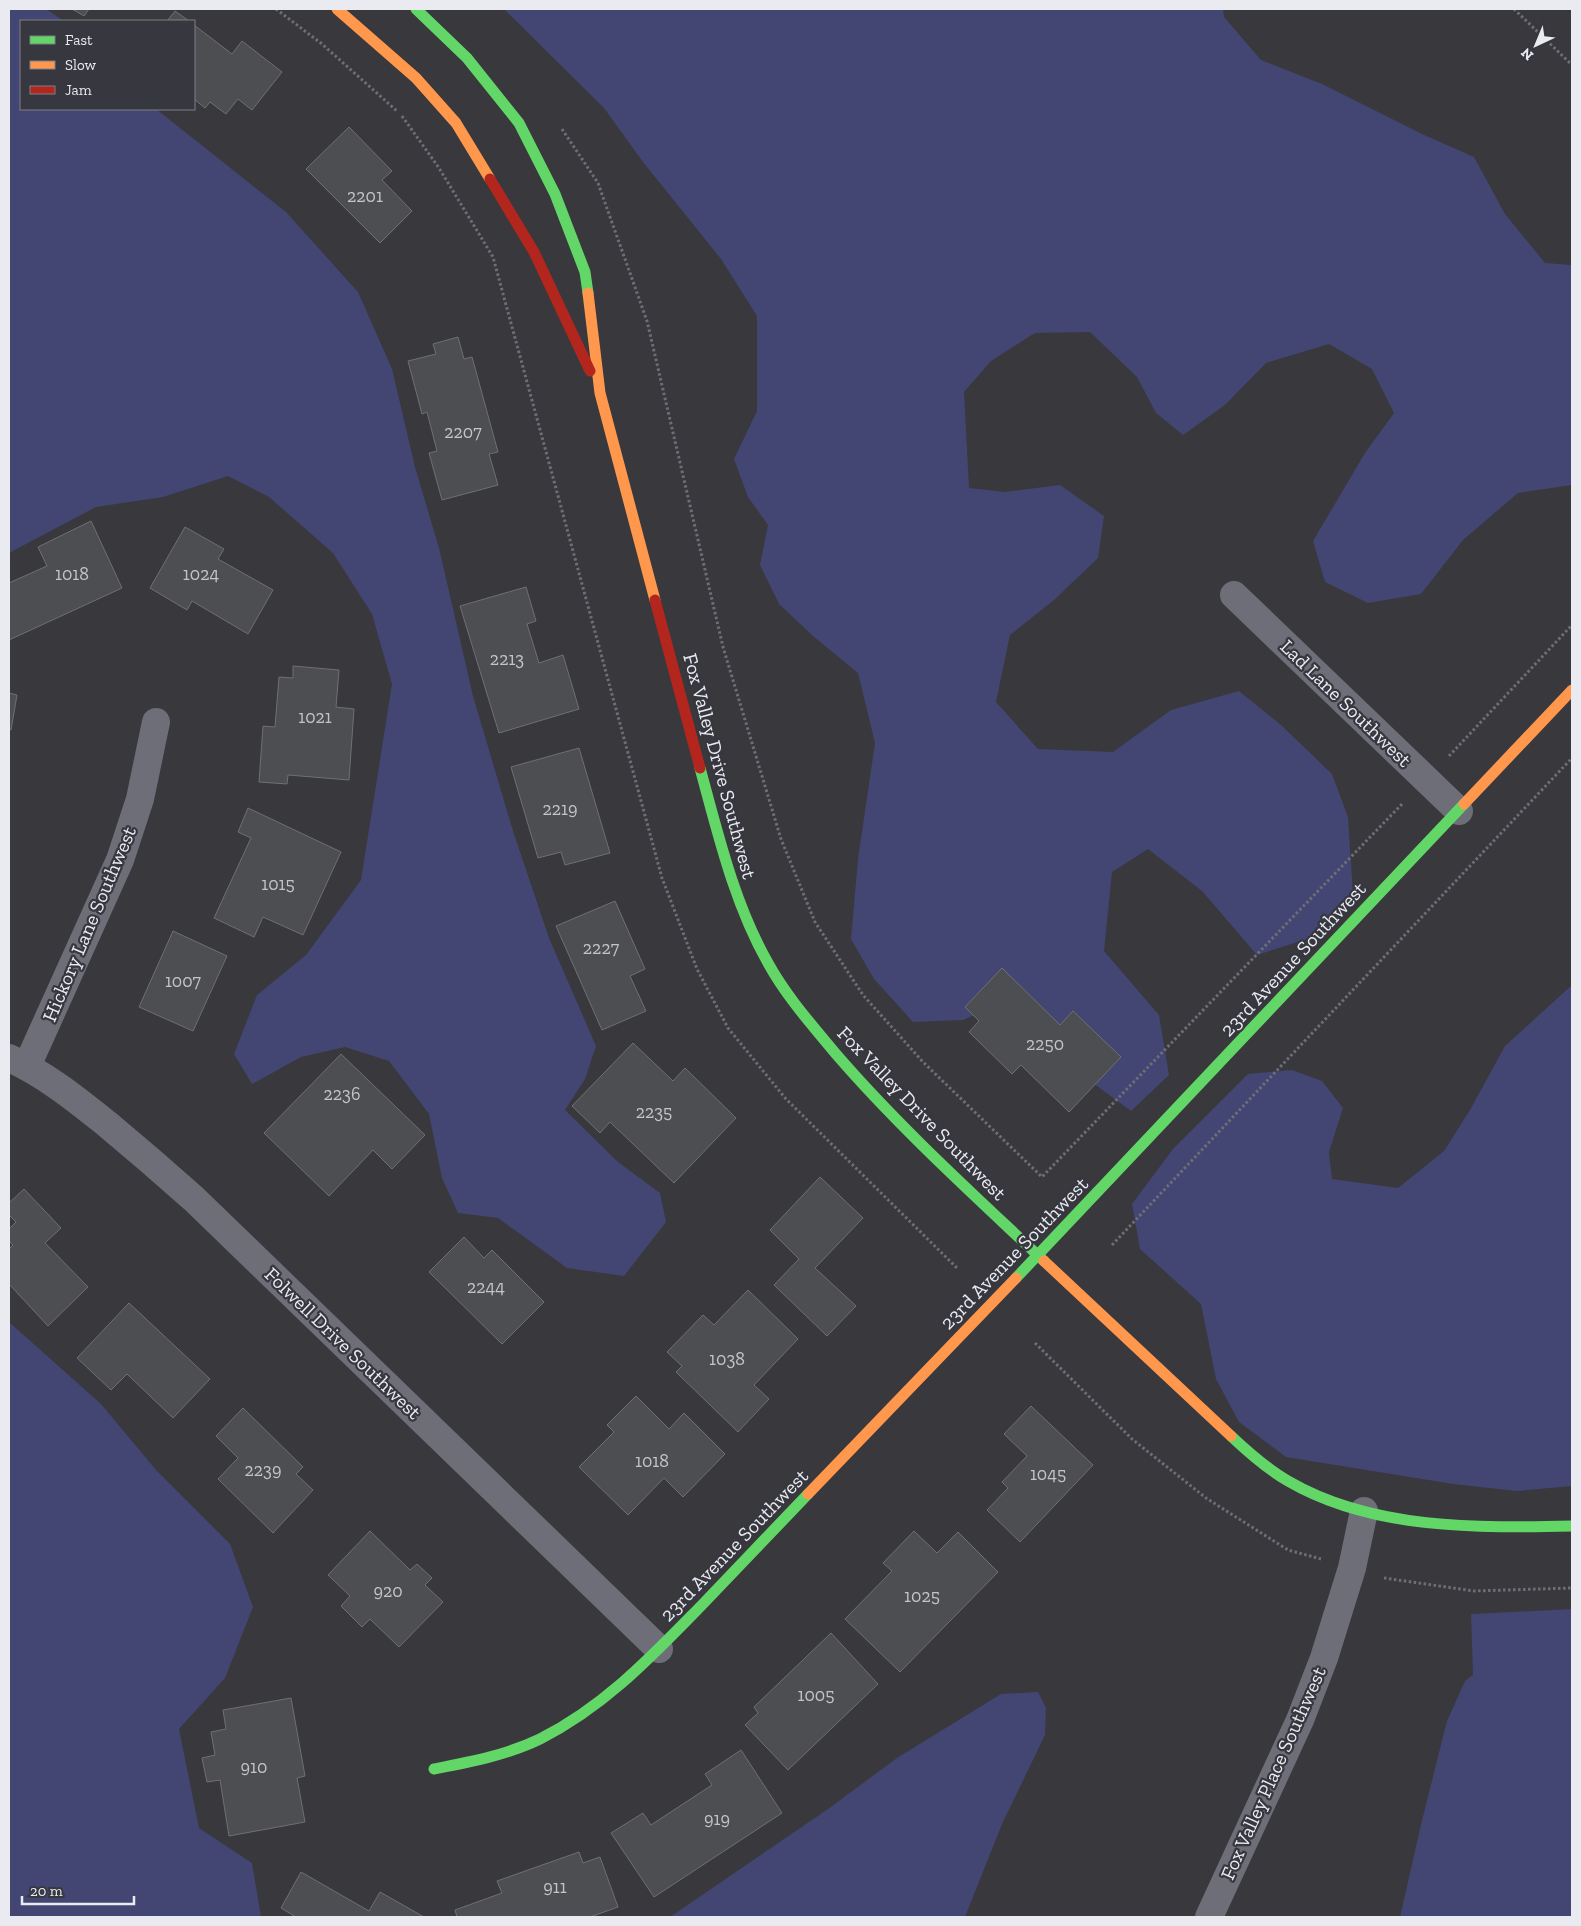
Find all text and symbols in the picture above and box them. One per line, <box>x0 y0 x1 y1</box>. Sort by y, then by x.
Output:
legend <box>20 20 195 110</box>
north arrow <box>1511 20 1561 70</box>
text: Fast <box>65 31 93 49</box>
text: N <box>1517 44 1537 64</box>
text: Slow <box>65 56 97 74</box>
text: Jam <box>65 81 92 99</box>
house number: 2201 <box>347 185 383 207</box>
house number: 2207 <box>444 421 482 443</box>
house number: 1018 <box>55 563 89 585</box>
house number: 1024 <box>183 563 219 585</box>
street label: Lad Lane Southwest <box>1275 634 1417 772</box>
house number: 2213 <box>490 648 524 670</box>
street label: Fox Valley Drive Southwest <box>678 650 762 882</box>
house number: 1021 <box>298 706 332 728</box>
house number: 2219 <box>542 798 578 820</box>
street label: Hickory Lane Southwest <box>37 822 141 1025</box>
house number: 1015 <box>261 873 295 895</box>
street label: 23rd Avenue Southwest <box>1215 876 1371 1041</box>
house number: 2227 <box>583 937 620 959</box>
house number: 1007 <box>165 970 202 992</box>
street label: Fox Valley Drive Southwest <box>833 1021 1012 1205</box>
house number: 2250 <box>1026 1033 1064 1055</box>
house number: 2236 <box>324 1083 360 1105</box>
house number: 2235 <box>636 1101 672 1123</box>
street label: 23rd Avenue Southwest <box>935 1171 1093 1334</box>
street label: Folwell Drive Southwest <box>260 1262 427 1424</box>
house number: 2244 <box>467 1276 505 1298</box>
house number: 1038 <box>709 1348 745 1370</box>
house number: 1018 <box>635 1450 669 1472</box>
house number: 2239 <box>245 1459 281 1481</box>
street label: 23rd Avenue Southwest <box>655 1463 813 1626</box>
house number: 1045 <box>1030 1463 1066 1485</box>
house number: 920 <box>373 1580 403 1602</box>
house number: 1025 <box>904 1585 940 1607</box>
street label: Fox Valley Place Southwest <box>1215 1662 1331 1883</box>
house number: 1005 <box>798 1684 834 1706</box>
house number: 910 <box>241 1756 267 1778</box>
house number: 919 <box>704 1808 730 1830</box>
scale bar <box>22 1874 135 1906</box>
house number: 911 <box>543 1876 567 1898</box>
text: 20 m <box>30 1882 63 1900</box>

